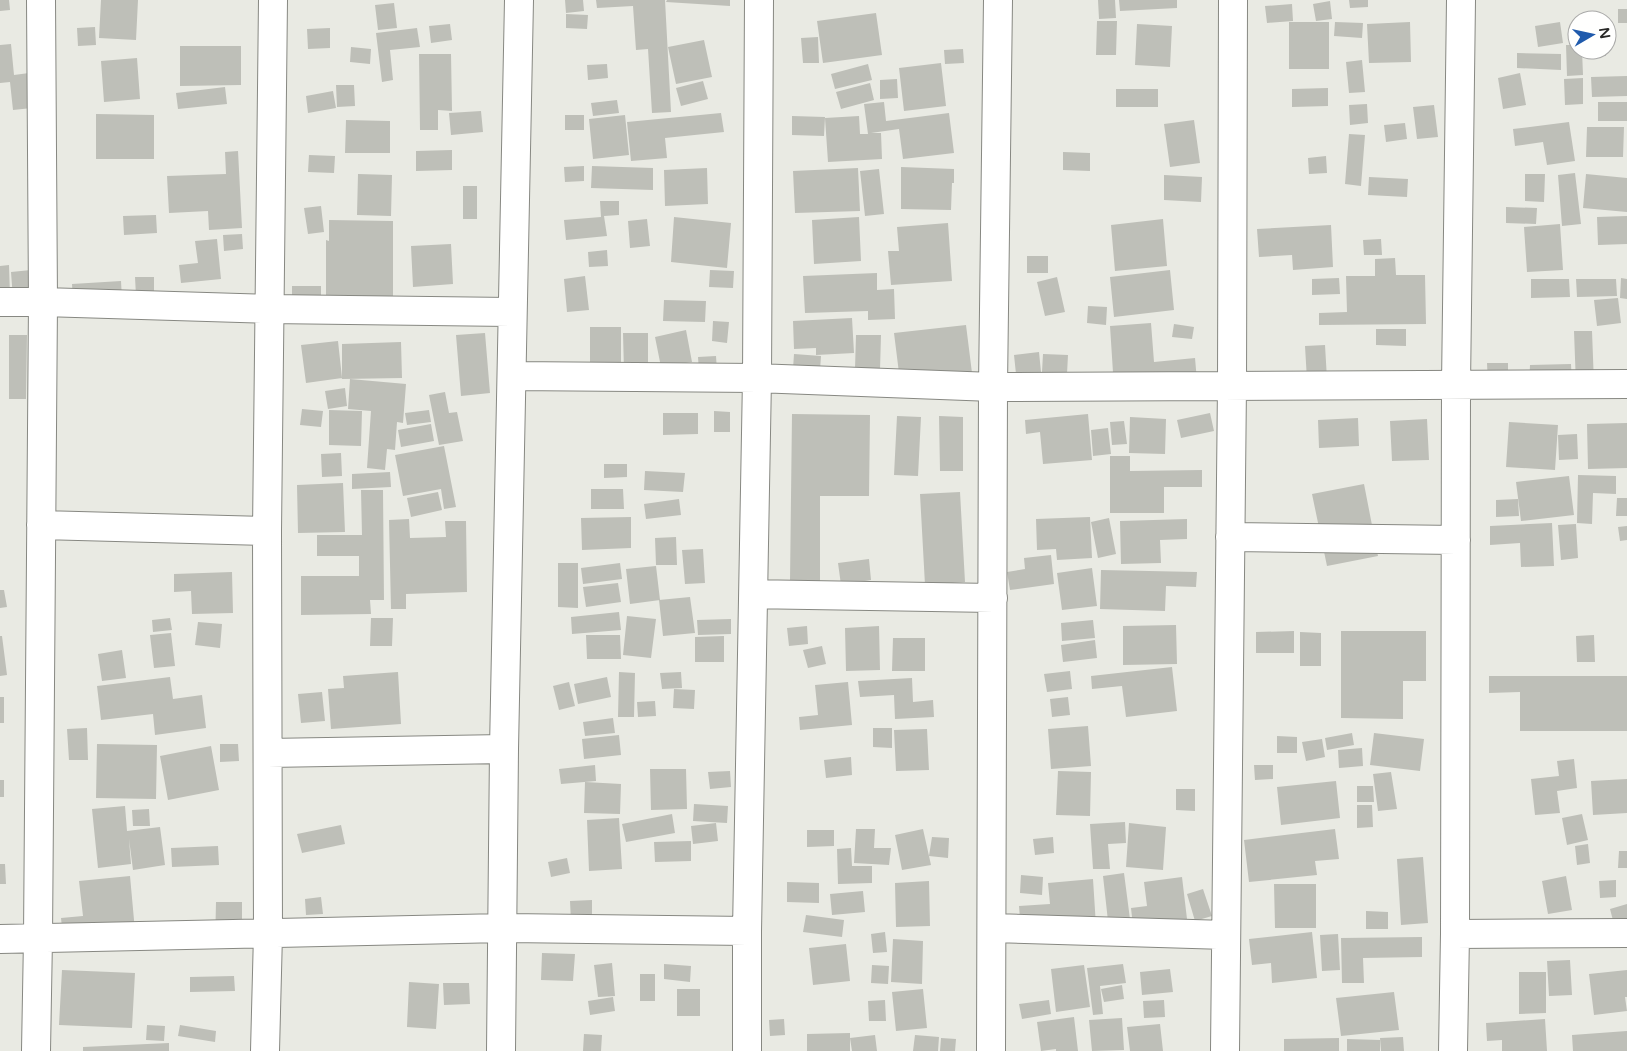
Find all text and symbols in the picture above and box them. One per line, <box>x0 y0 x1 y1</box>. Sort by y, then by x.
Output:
north arrow <box>1567 10 1617 60</box>
text: N <box>1595 26 1614 40</box>

